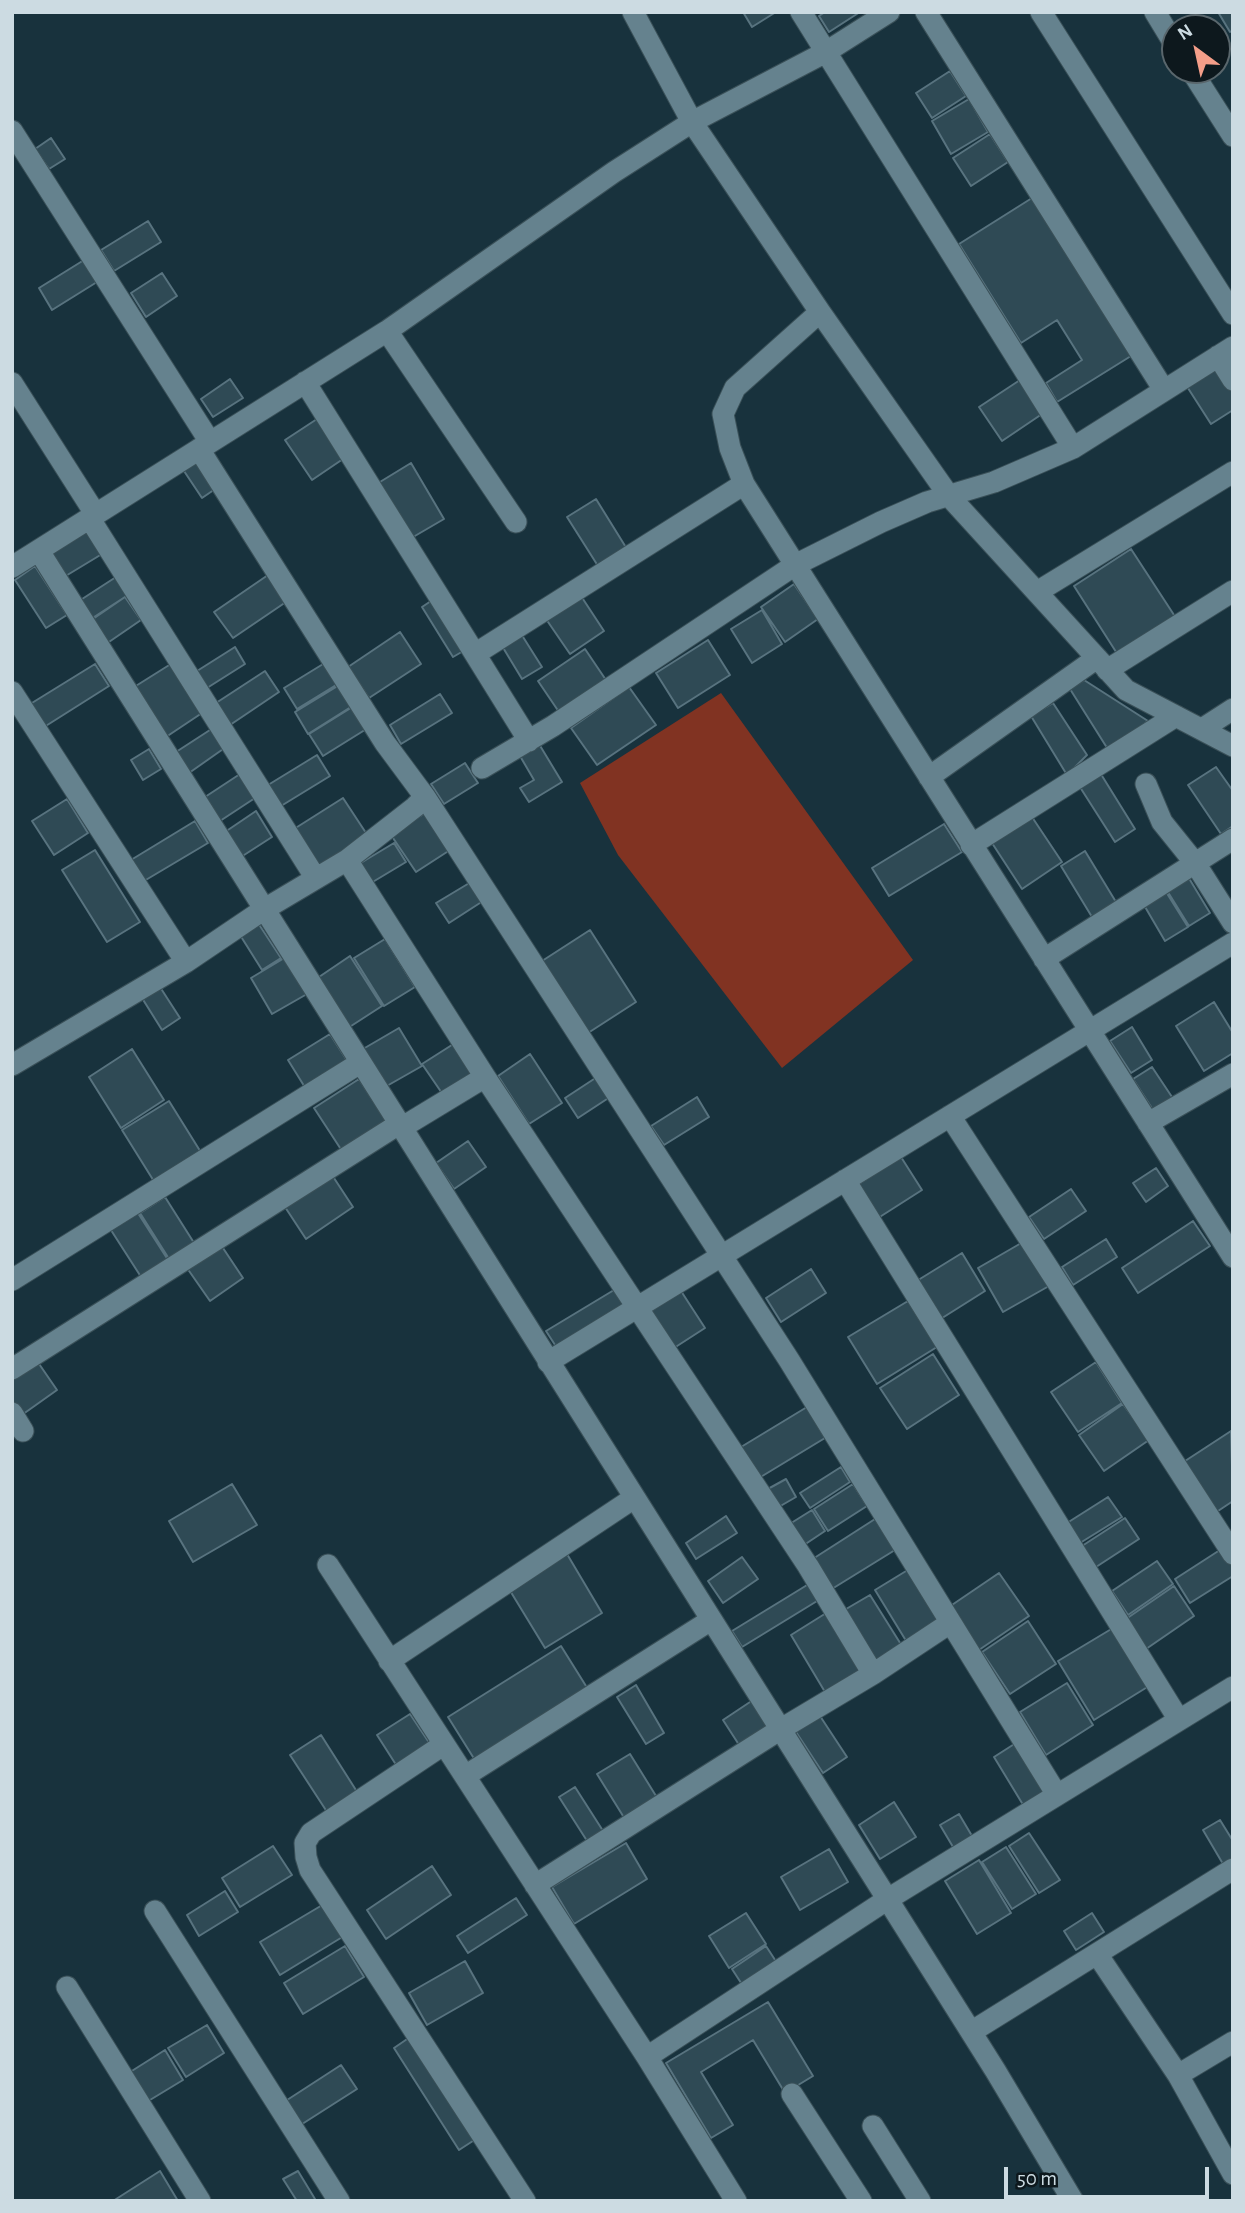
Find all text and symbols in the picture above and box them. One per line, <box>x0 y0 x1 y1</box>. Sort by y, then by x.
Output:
north arrow <box>1161 14 1231 84</box>
text: N <box>1175 21 1196 44</box>
scale bar <box>1007 2154 1212 2198</box>
text: 50 m <box>1017 2168 1057 2189</box>

